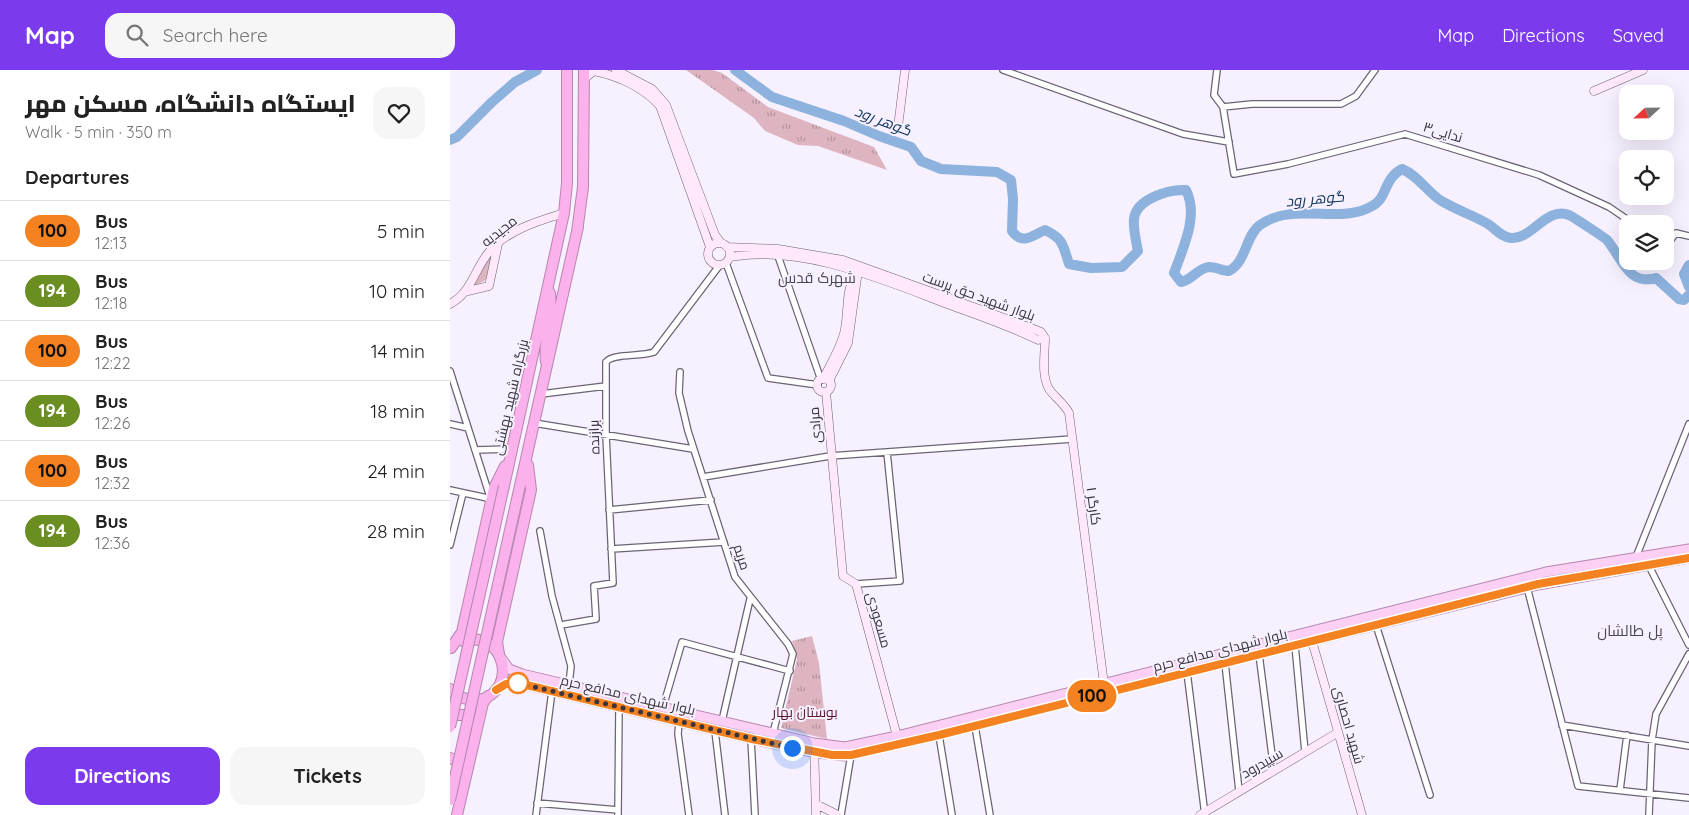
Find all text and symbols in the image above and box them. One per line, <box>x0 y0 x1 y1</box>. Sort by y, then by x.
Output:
search box <box>105 13 455 58</box>
text: Map <box>25 20 75 50</box>
icon: search <box>123 21 151 49</box>
text: Search here <box>163 23 268 47</box>
text: Map <box>1437 24 1474 47</box>
text: Directions <box>1502 24 1585 47</box>
text: Saved <box>1613 24 1664 47</box>
north arrow <box>1619 85 1674 140</box>
map controls <box>1619 85 1674 270</box>
button: heart <box>373 87 425 139</box>
text: ایستگاه دانشگاه، مسکن مهر <box>25 88 356 118</box>
water label: گوهر رود <box>852 101 915 140</box>
street label: ندایی۳ <box>1421 117 1465 147</box>
text: Walk · 5 min · 350 m <box>25 122 172 142</box>
button: locate <box>1619 150 1674 205</box>
text: Departures <box>25 165 129 189</box>
water label: گوهر رود <box>1285 186 1346 211</box>
text: Bus <box>95 209 128 233</box>
street label: مجیدیه <box>477 211 521 251</box>
button: layers <box>1619 215 1674 270</box>
text: 100 <box>38 219 67 242</box>
text: 5 min <box>377 219 425 243</box>
text: 12:13 <box>95 233 127 253</box>
street label: بلوار شهید حق پرست <box>920 267 1038 326</box>
district label: شهرک قدس <box>778 268 856 288</box>
text: Bus <box>95 269 128 293</box>
text: 194 <box>39 279 66 302</box>
text: 10 min <box>369 279 425 303</box>
text: 12:18 <box>95 293 127 313</box>
text: Bus <box>95 329 128 353</box>
street label: بزرگراه شهید بهشتی <box>488 337 532 457</box>
text: 100 <box>38 339 67 362</box>
text: 14 min <box>371 339 425 363</box>
text: 12:22 <box>95 353 131 373</box>
text: Bus <box>95 389 128 413</box>
text: 194 <box>39 399 66 422</box>
text: 18 min <box>370 399 425 423</box>
street label: مرادی <box>805 406 825 444</box>
text: 12:26 <box>95 413 130 433</box>
street label: برازنده <box>584 419 604 455</box>
text: Bus <box>95 449 128 473</box>
text: 100 <box>38 459 67 482</box>
text: 24 min <box>367 459 425 483</box>
text: 12:32 <box>95 473 130 493</box>
street label: کارگر ۱ <box>1082 486 1106 526</box>
text: Bus <box>95 509 128 533</box>
text: 194 <box>39 519 66 542</box>
text: 28 min <box>367 519 425 543</box>
text: 12:36 <box>95 533 130 553</box>
street label: مریم <box>728 542 755 573</box>
street label: مسعودی <box>862 590 896 650</box>
district label: پل طالشان <box>1597 621 1663 641</box>
street label: بلوار شهدای مدافع حرم <box>1151 625 1289 676</box>
street label: بلوار شهدای مدافع حرم <box>559 671 697 720</box>
unlabelled marker <box>507 672 529 694</box>
line badge: 100 <box>1063 680 1121 712</box>
text: 100 <box>1077 684 1107 707</box>
street label: شهید احصاری <box>1329 684 1369 766</box>
park label: بوستان بهار <box>771 703 838 721</box>
your location <box>780 736 805 761</box>
street label: سپیدرود <box>1238 744 1287 783</box>
button: Directions <box>25 747 220 805</box>
button: Tickets <box>230 747 425 805</box>

